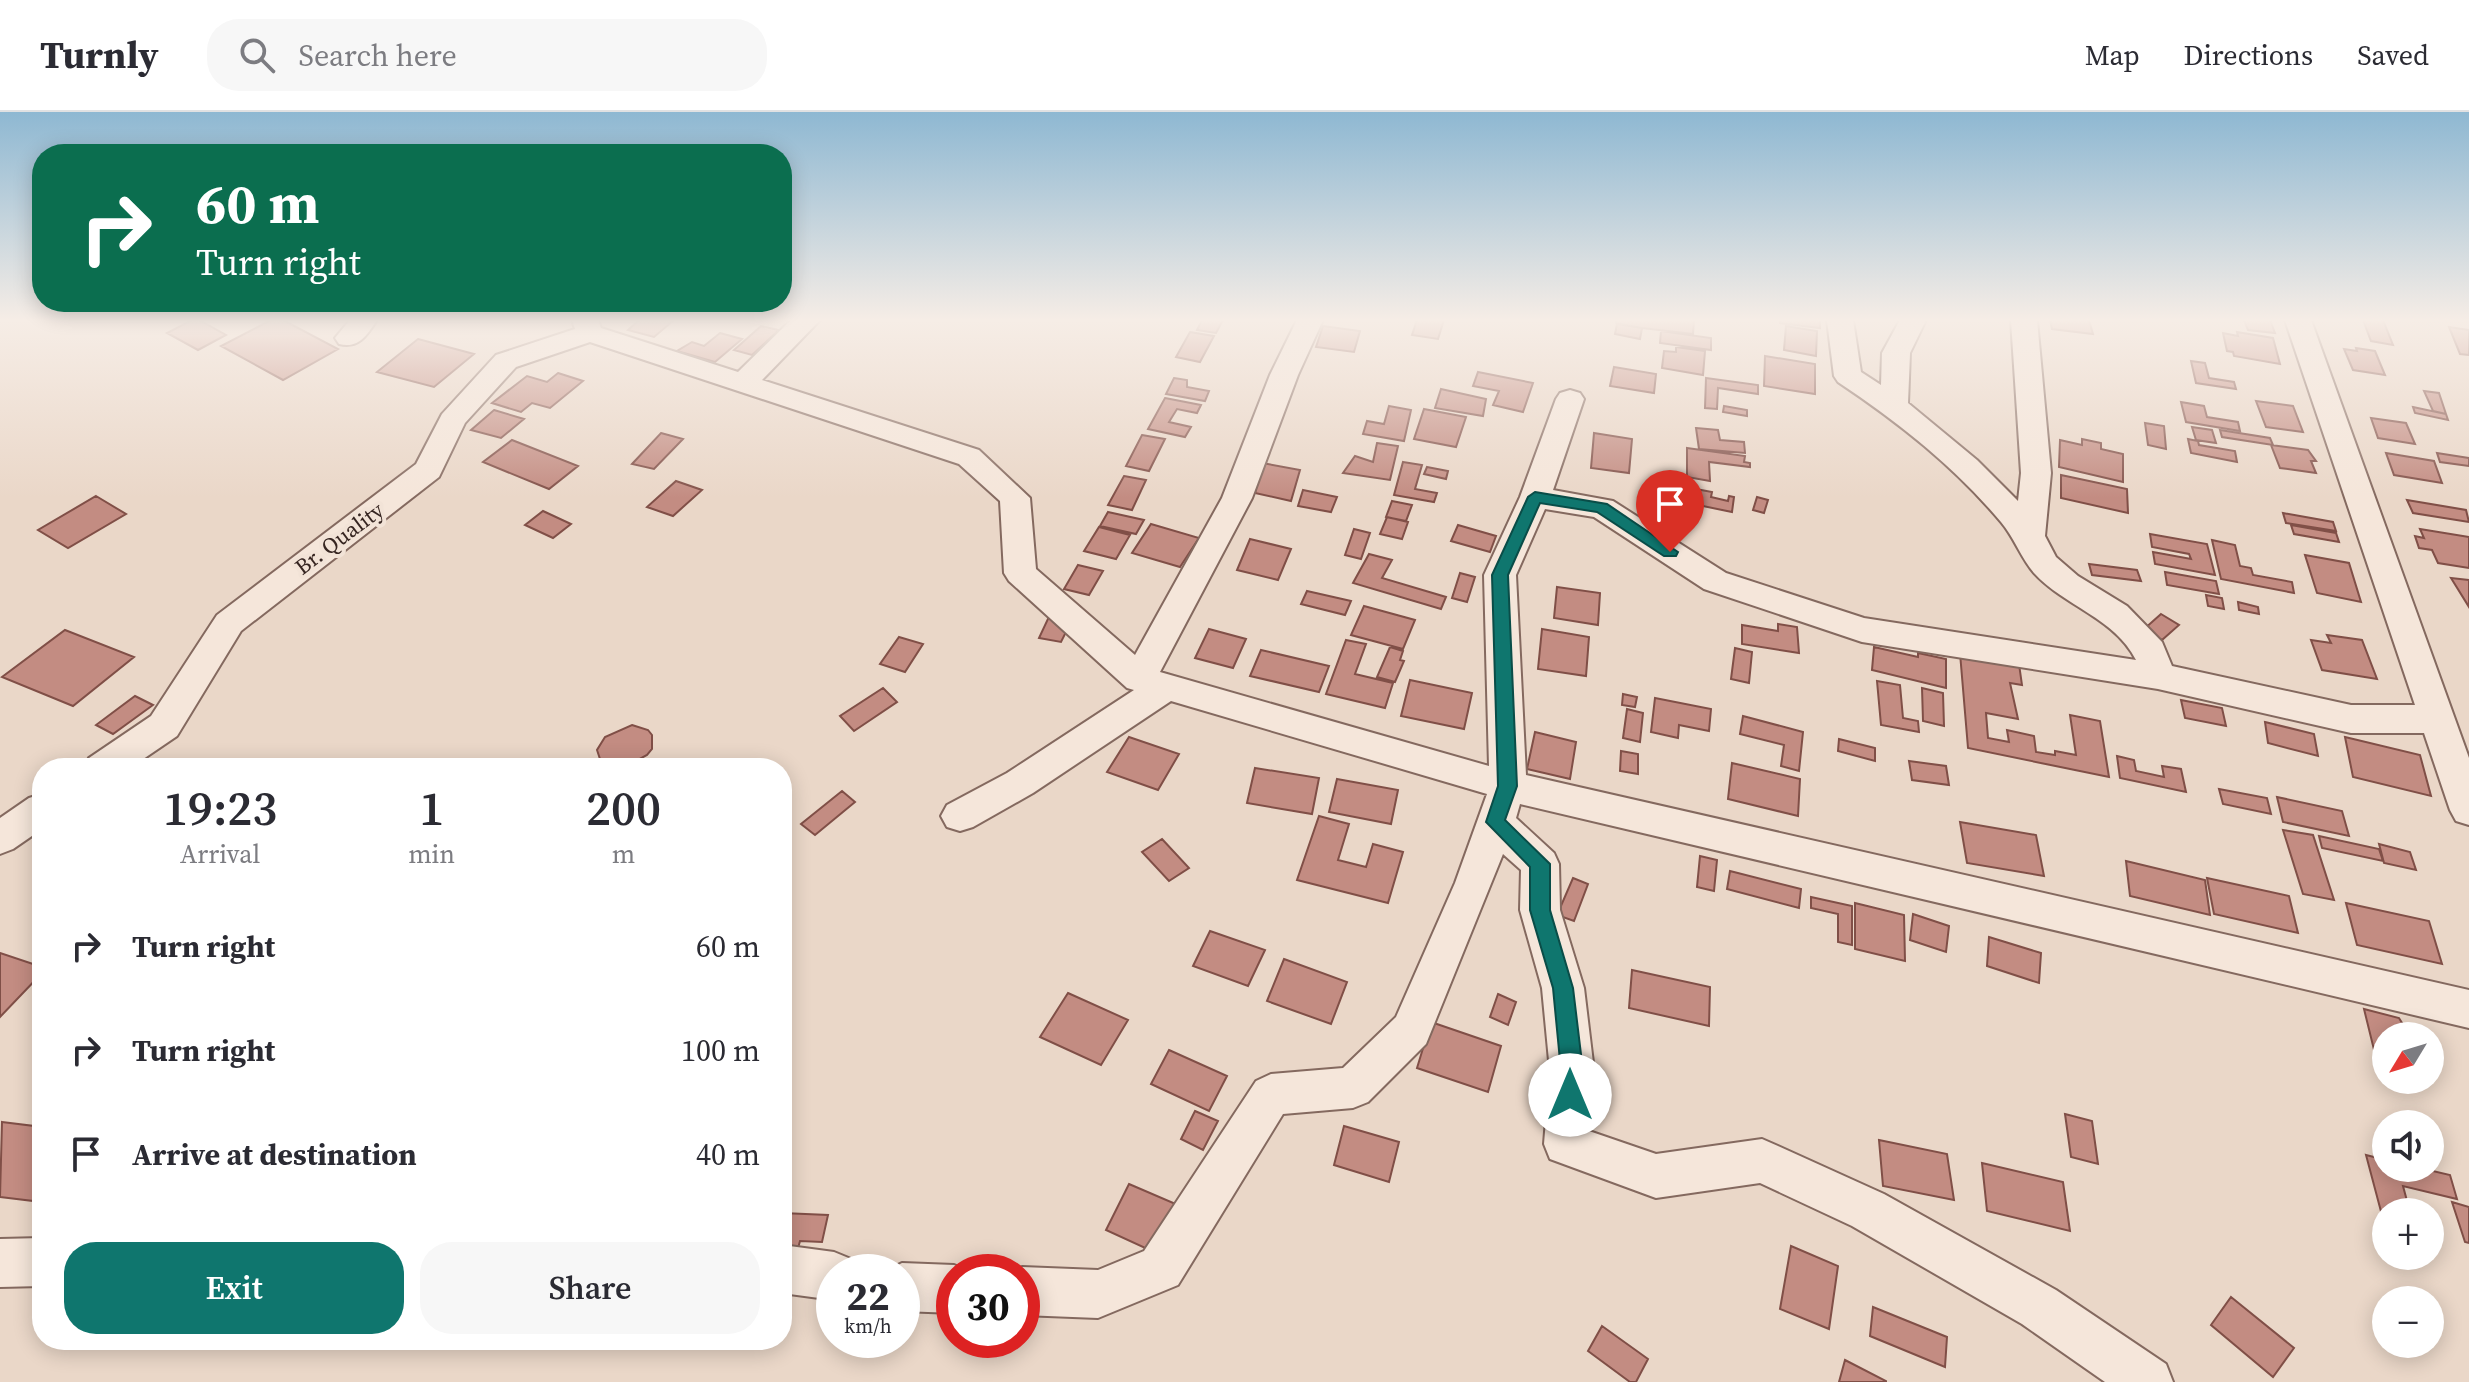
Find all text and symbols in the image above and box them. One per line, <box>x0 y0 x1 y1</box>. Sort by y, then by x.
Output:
search box <box>207 19 767 91</box>
text: Turnly <box>40 29 159 81</box>
icon: search <box>235 33 279 77</box>
text: Search here <box>299 35 457 76</box>
text: Map <box>2085 36 2140 74</box>
text: Directions <box>2184 36 2313 74</box>
text: Saved <box>2357 36 2429 74</box>
text: 60 m <box>196 165 319 242</box>
icon: right <box>64 176 168 280</box>
text: Turn right <box>196 238 361 287</box>
pin <box>1636 470 1704 552</box>
icon: arrive <box>1648 482 1692 526</box>
street label: Br. Quality <box>288 494 390 581</box>
text: 19:23 <box>163 775 277 841</box>
text: 1 <box>419 775 444 841</box>
text: 200 <box>586 775 661 841</box>
text: Arrival <box>180 836 260 872</box>
text: min <box>408 836 455 872</box>
text: m <box>612 836 635 872</box>
icon: right <box>64 924 108 968</box>
text: Turn right <box>132 926 275 967</box>
text: 60 m <box>696 926 760 967</box>
north arrow <box>2372 1022 2444 1094</box>
map controls <box>2372 1022 2444 1358</box>
icon: right <box>64 1028 108 1072</box>
text: Turn right <box>132 1030 275 1071</box>
text: 100 m <box>681 1030 760 1071</box>
position arrow <box>1528 1053 1612 1137</box>
button: sound <box>2372 1110 2444 1182</box>
icon: arrive <box>64 1132 108 1176</box>
text: Arrive at destination <box>132 1134 417 1175</box>
text: 40 m <box>696 1134 760 1175</box>
button: + <box>2372 1198 2444 1270</box>
button: Exit <box>64 1242 404 1334</box>
button: Share <box>420 1242 760 1334</box>
speed limit sign: 30 <box>936 1254 1040 1358</box>
text: 22 <box>846 1269 890 1323</box>
button: − <box>2372 1286 2444 1358</box>
text: km/h <box>844 1312 892 1340</box>

